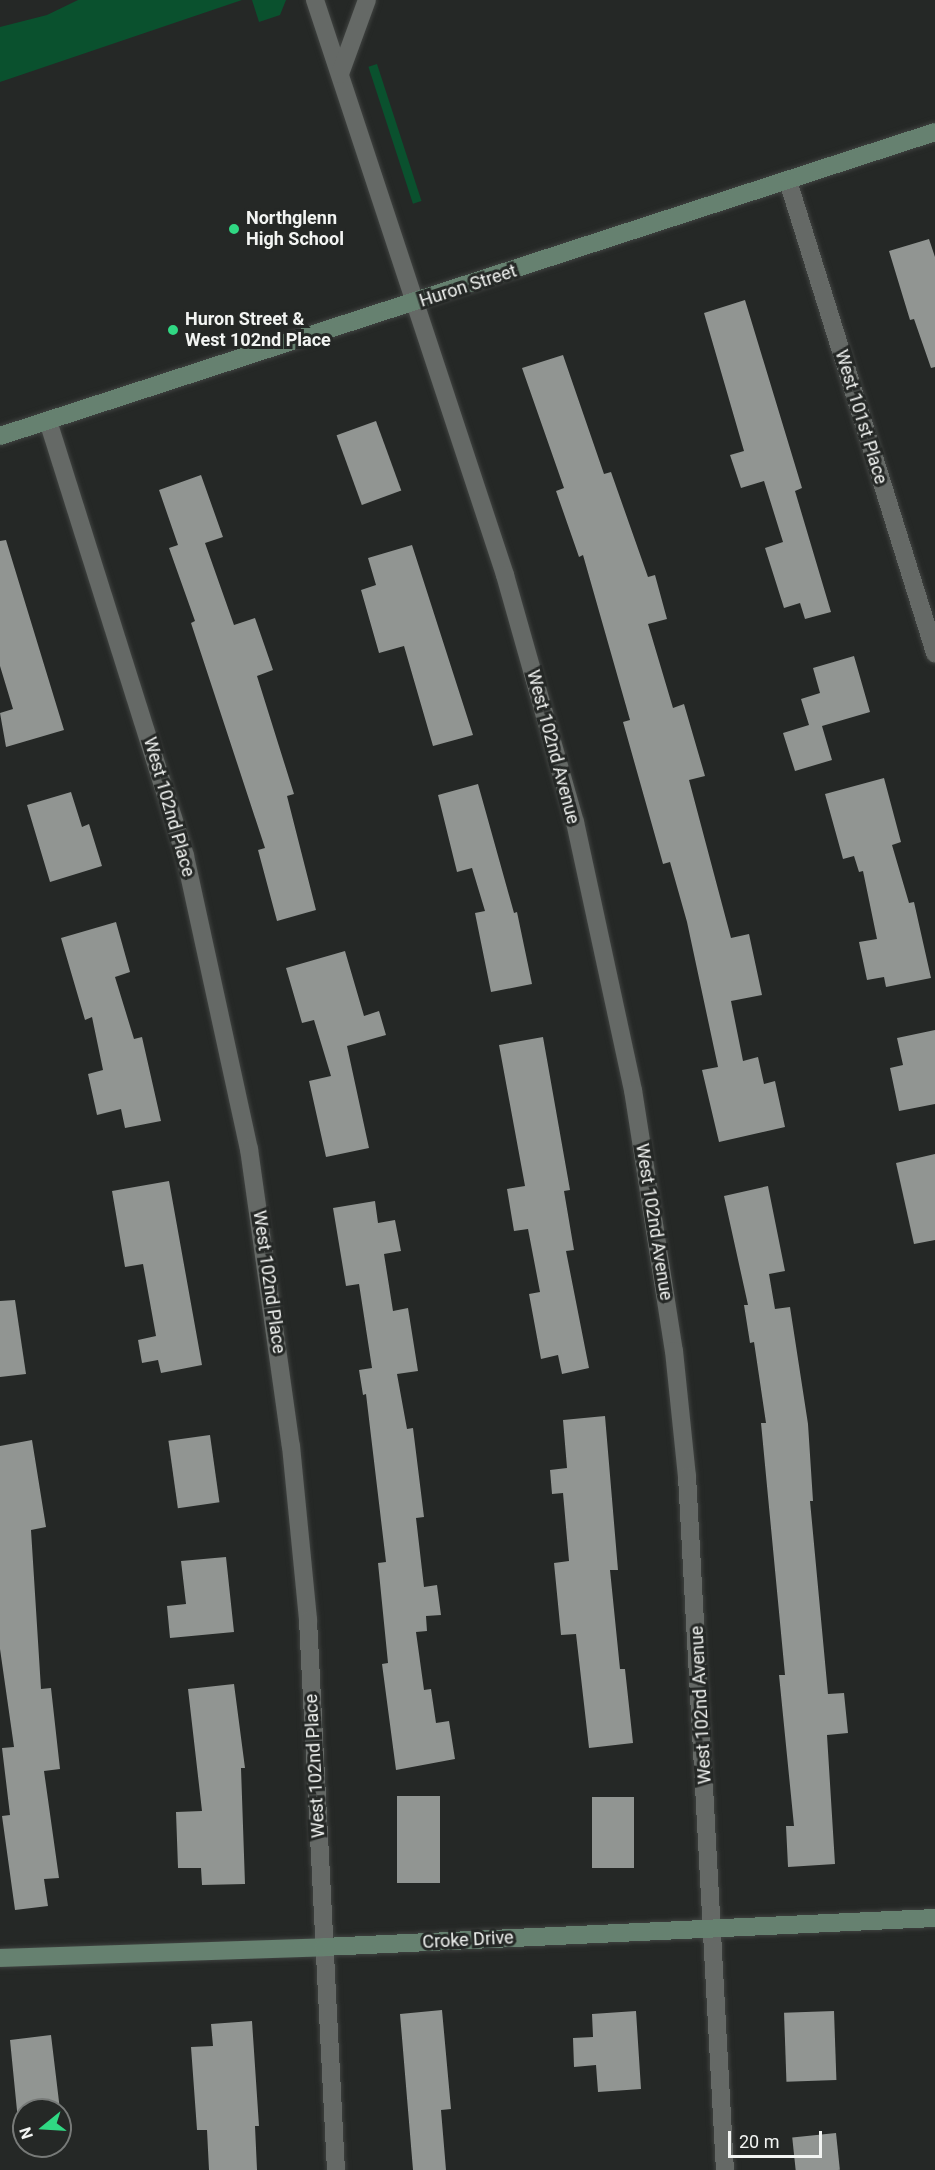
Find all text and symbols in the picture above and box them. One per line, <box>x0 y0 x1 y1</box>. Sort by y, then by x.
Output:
place label: Northglenn High School <box>246 208 344 250</box>
marker: Northglenn High School <box>227 222 241 236</box>
street label: Huron Street <box>417 260 519 312</box>
place label: Huron Street & West 102nd Place <box>185 309 331 352</box>
marker: Huron Street & West 102nd Place <box>166 323 180 337</box>
street label: West 101st Place <box>830 347 892 487</box>
street label: West 102nd Avenue <box>522 668 584 826</box>
street label: West 102nd Place <box>139 735 199 879</box>
street label: West 102nd Avenue <box>631 1142 677 1302</box>
street label: West 102nd Place <box>248 1209 290 1355</box>
street label: West 102nd Avenue <box>686 1625 716 1785</box>
street label: West 102nd Place <box>300 1693 330 1839</box>
street label: Croke Drive <box>422 1927 514 1953</box>
north arrow <box>12 2098 72 2158</box>
scale bar <box>731 2119 826 2157</box>
text: N <box>16 2125 37 2141</box>
text: 20 m <box>739 2131 779 2152</box>

